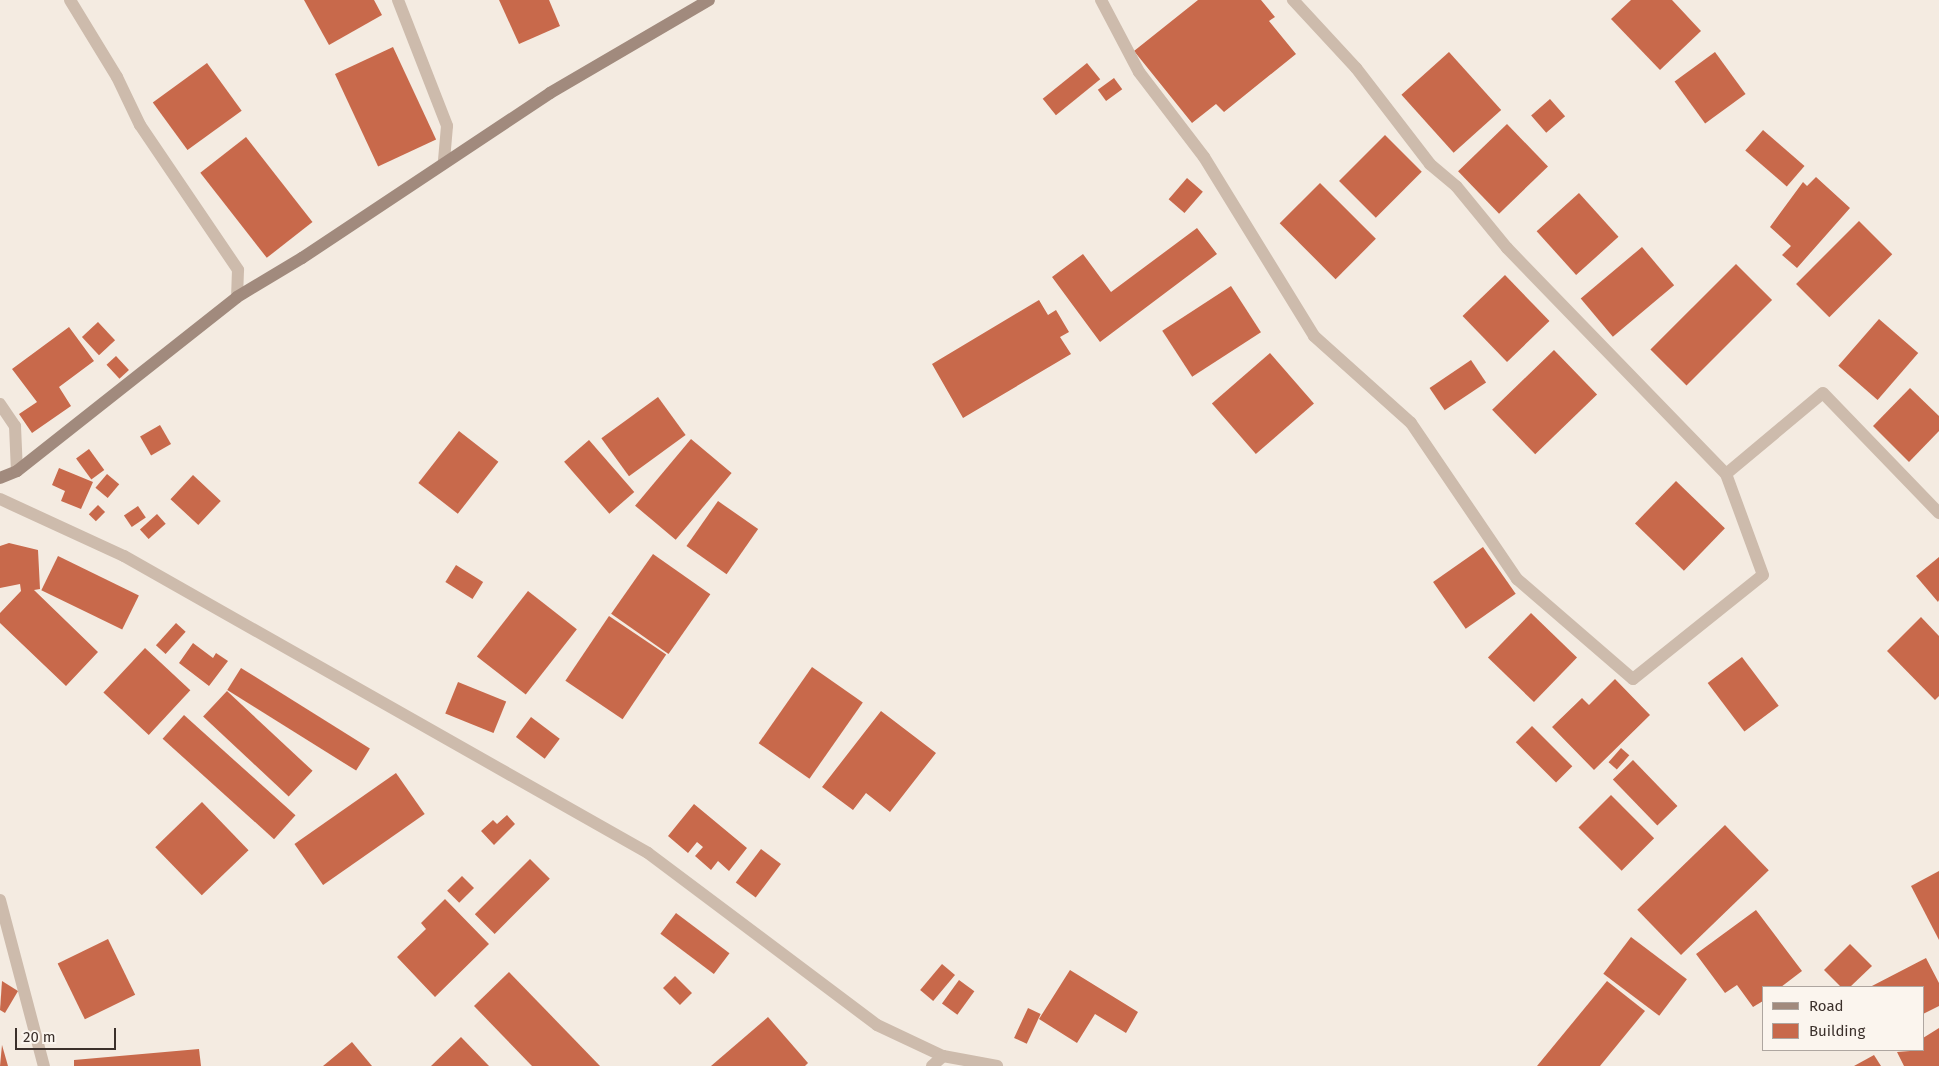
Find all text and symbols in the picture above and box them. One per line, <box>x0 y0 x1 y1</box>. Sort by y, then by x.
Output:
legend <box>1762 986 1924 1051</box>
text: Road <box>1809 997 1844 1015</box>
scale bar <box>18 1018 119 1050</box>
text: Building <box>1809 1022 1865 1040</box>
text: 20 m <box>23 1028 56 1046</box>

